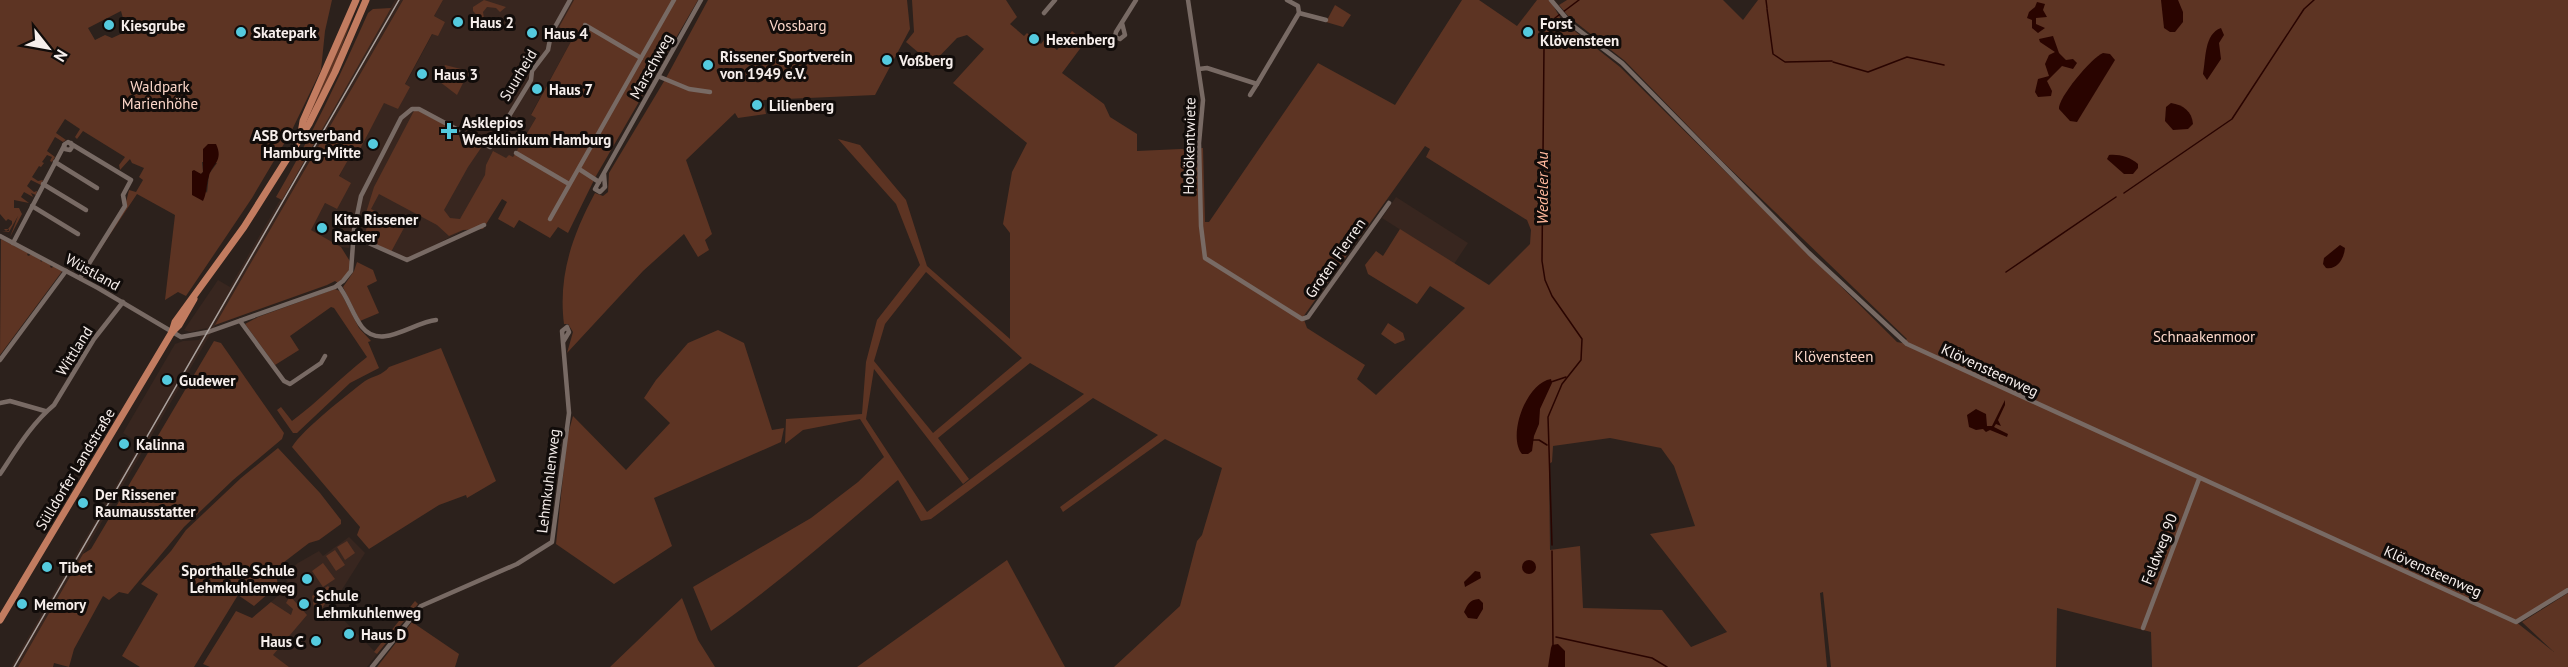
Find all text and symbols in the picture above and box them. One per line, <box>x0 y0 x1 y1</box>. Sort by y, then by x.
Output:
place label: Haus 2 <box>470 13 514 32</box>
place label: Forst Klövensteen <box>1540 14 1619 50</box>
marker: Haus 2 <box>451 15 465 29</box>
place label: Kiesgrube <box>121 16 186 35</box>
park label: Vossbarg <box>768 16 827 35</box>
north arrow <box>18 18 78 78</box>
marker: Kiesgrube <box>102 18 116 32</box>
place label: Skatepark <box>253 23 317 42</box>
place label: Haus 4 <box>544 24 588 43</box>
marker: Skatepark <box>234 25 248 39</box>
marker: Forst Klövensteen <box>1521 25 1535 39</box>
marker: Haus 4 <box>525 26 539 40</box>
street label: Marschweg <box>625 30 677 102</box>
place label: Hexenberg <box>1046 30 1115 49</box>
marker: Hexenberg <box>1027 32 1041 46</box>
text: N <box>50 46 72 65</box>
street label: Suurheid <box>495 46 541 104</box>
place label: Rissener Sportverein von 1949 e.V. <box>719 47 853 83</box>
place label: Voßberg <box>898 51 953 70</box>
marker: Voßberg <box>880 53 894 67</box>
marker: Rissener Sportverein von 1949 e.V. <box>701 58 715 72</box>
place label: Haus 3 <box>434 65 478 84</box>
marker: Haus 3 <box>415 67 429 81</box>
park label: Waldpark Marienhöhe <box>122 77 198 113</box>
place label: Haus 7 <box>549 80 593 99</box>
marker: Haus 7 <box>530 82 544 96</box>
place label: Lilienberg <box>769 96 834 115</box>
street label: Hobökentwiete <box>1179 97 1199 195</box>
marker: Lilienberg <box>750 98 764 112</box>
place label: Asklepios Westklinikum Hamburg <box>462 113 611 149</box>
marker: Asklepios Westklinikum Hamburg <box>440 122 458 140</box>
place label: ASB Ortsverband Hamburg-Mitte <box>253 126 361 162</box>
marker: ASB Ortsverband Hamburg-Mitte <box>366 137 380 151</box>
water label: Wedeler Au <box>1532 152 1552 224</box>
place label: Kita Rissener Racker <box>334 210 419 246</box>
street label: Groten Flerren <box>1301 215 1369 301</box>
marker: Kita Rissener Racker <box>315 221 329 235</box>
street label: Wüstland <box>62 249 124 295</box>
street label: Wittland <box>51 323 97 379</box>
park label: Schnaakenmoor <box>2153 327 2255 346</box>
street label: Klövensteenweg <box>1938 339 2042 401</box>
park label: Klövensteen <box>1795 347 1873 366</box>
place label: Gudewer <box>179 371 236 390</box>
marker: Gudewer <box>160 373 174 387</box>
street label: Sülldorfer Landstraße <box>31 405 119 533</box>
street label: Lehmkuhlenweg <box>532 428 564 534</box>
place label: Kalinna <box>136 435 185 454</box>
marker: Kalinna <box>117 437 131 451</box>
place label: Der Rissener Raumausstatter <box>95 485 196 521</box>
marker: Der Rissener Raumausstatter <box>76 496 90 510</box>
street label: Feldweg 90 <box>2137 511 2181 587</box>
street label: Klövensteenweg <box>2381 541 2485 601</box>
place label: Tibet <box>59 558 93 577</box>
marker: Tibet <box>40 560 54 574</box>
place label: Sporthalle Schule Lehmkuhlenweg <box>181 561 295 597</box>
marker: Sporthalle Schule Lehmkuhlenweg <box>300 572 314 586</box>
place label: Schule Lehmkuhlenweg <box>316 586 421 622</box>
place label: Memory <box>34 595 87 614</box>
marker: Memory <box>15 597 29 611</box>
marker: Schule Lehmkuhlenweg <box>297 597 311 611</box>
place label: Haus D <box>361 625 406 644</box>
marker: Haus D <box>342 627 356 641</box>
place label: Haus C <box>260 632 305 651</box>
marker: Haus C <box>309 634 323 648</box>

